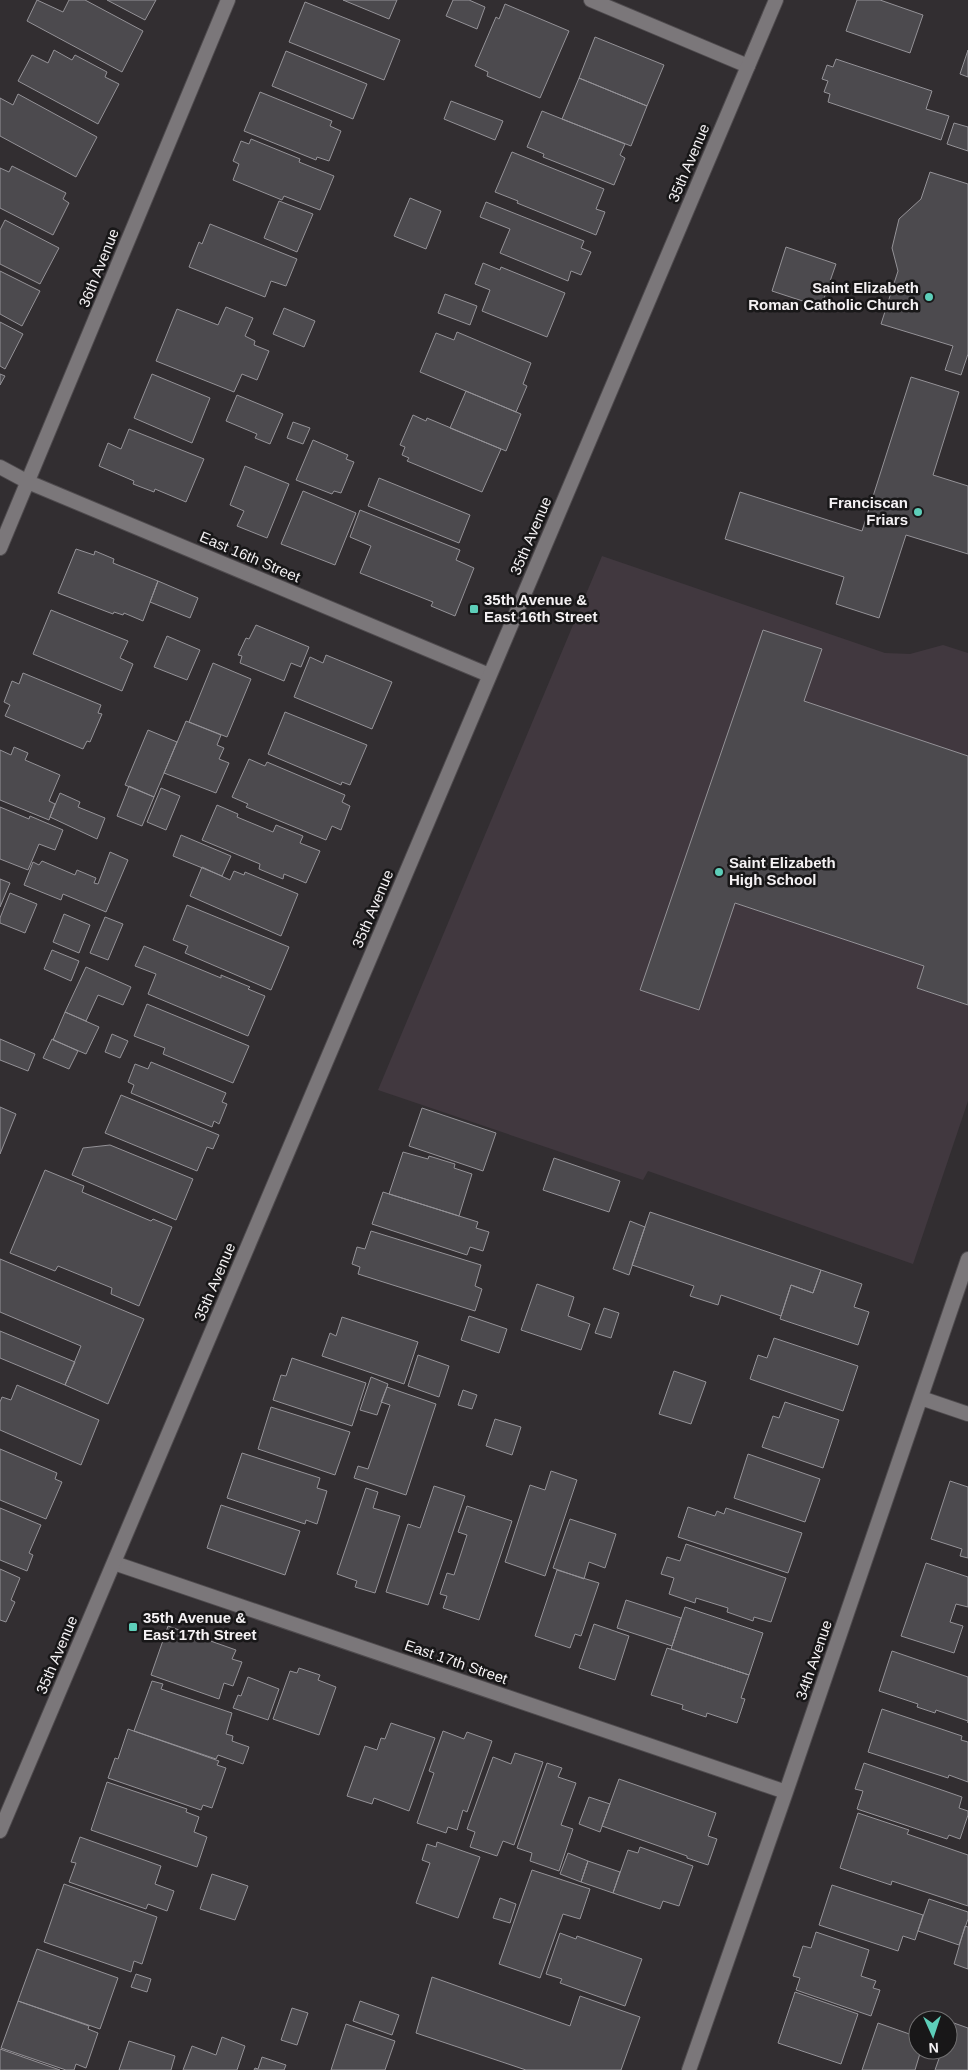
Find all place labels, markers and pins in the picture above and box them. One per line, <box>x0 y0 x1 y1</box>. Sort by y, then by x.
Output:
place label: Saint Elizabeth Roman Catholic Church <box>748 279 919 313</box>
marker: Saint Elizabeth Roman Catholic Church <box>923 291 935 303</box>
place label: Franciscan Friars <box>829 494 908 528</box>
marker: Franciscan Friars <box>912 506 924 518</box>
place label: 35th Avenue & East 16th Street <box>484 591 597 625</box>
marker: 35th Avenue & East 16th Street <box>468 603 480 615</box>
place label: Saint Elizabeth High School <box>729 854 836 888</box>
marker: Saint Elizabeth High School <box>713 866 725 878</box>
place label: 35th Avenue & East 17th Street <box>143 1609 256 1643</box>
marker: 35th Avenue & East 17th Street <box>127 1621 139 1633</box>

